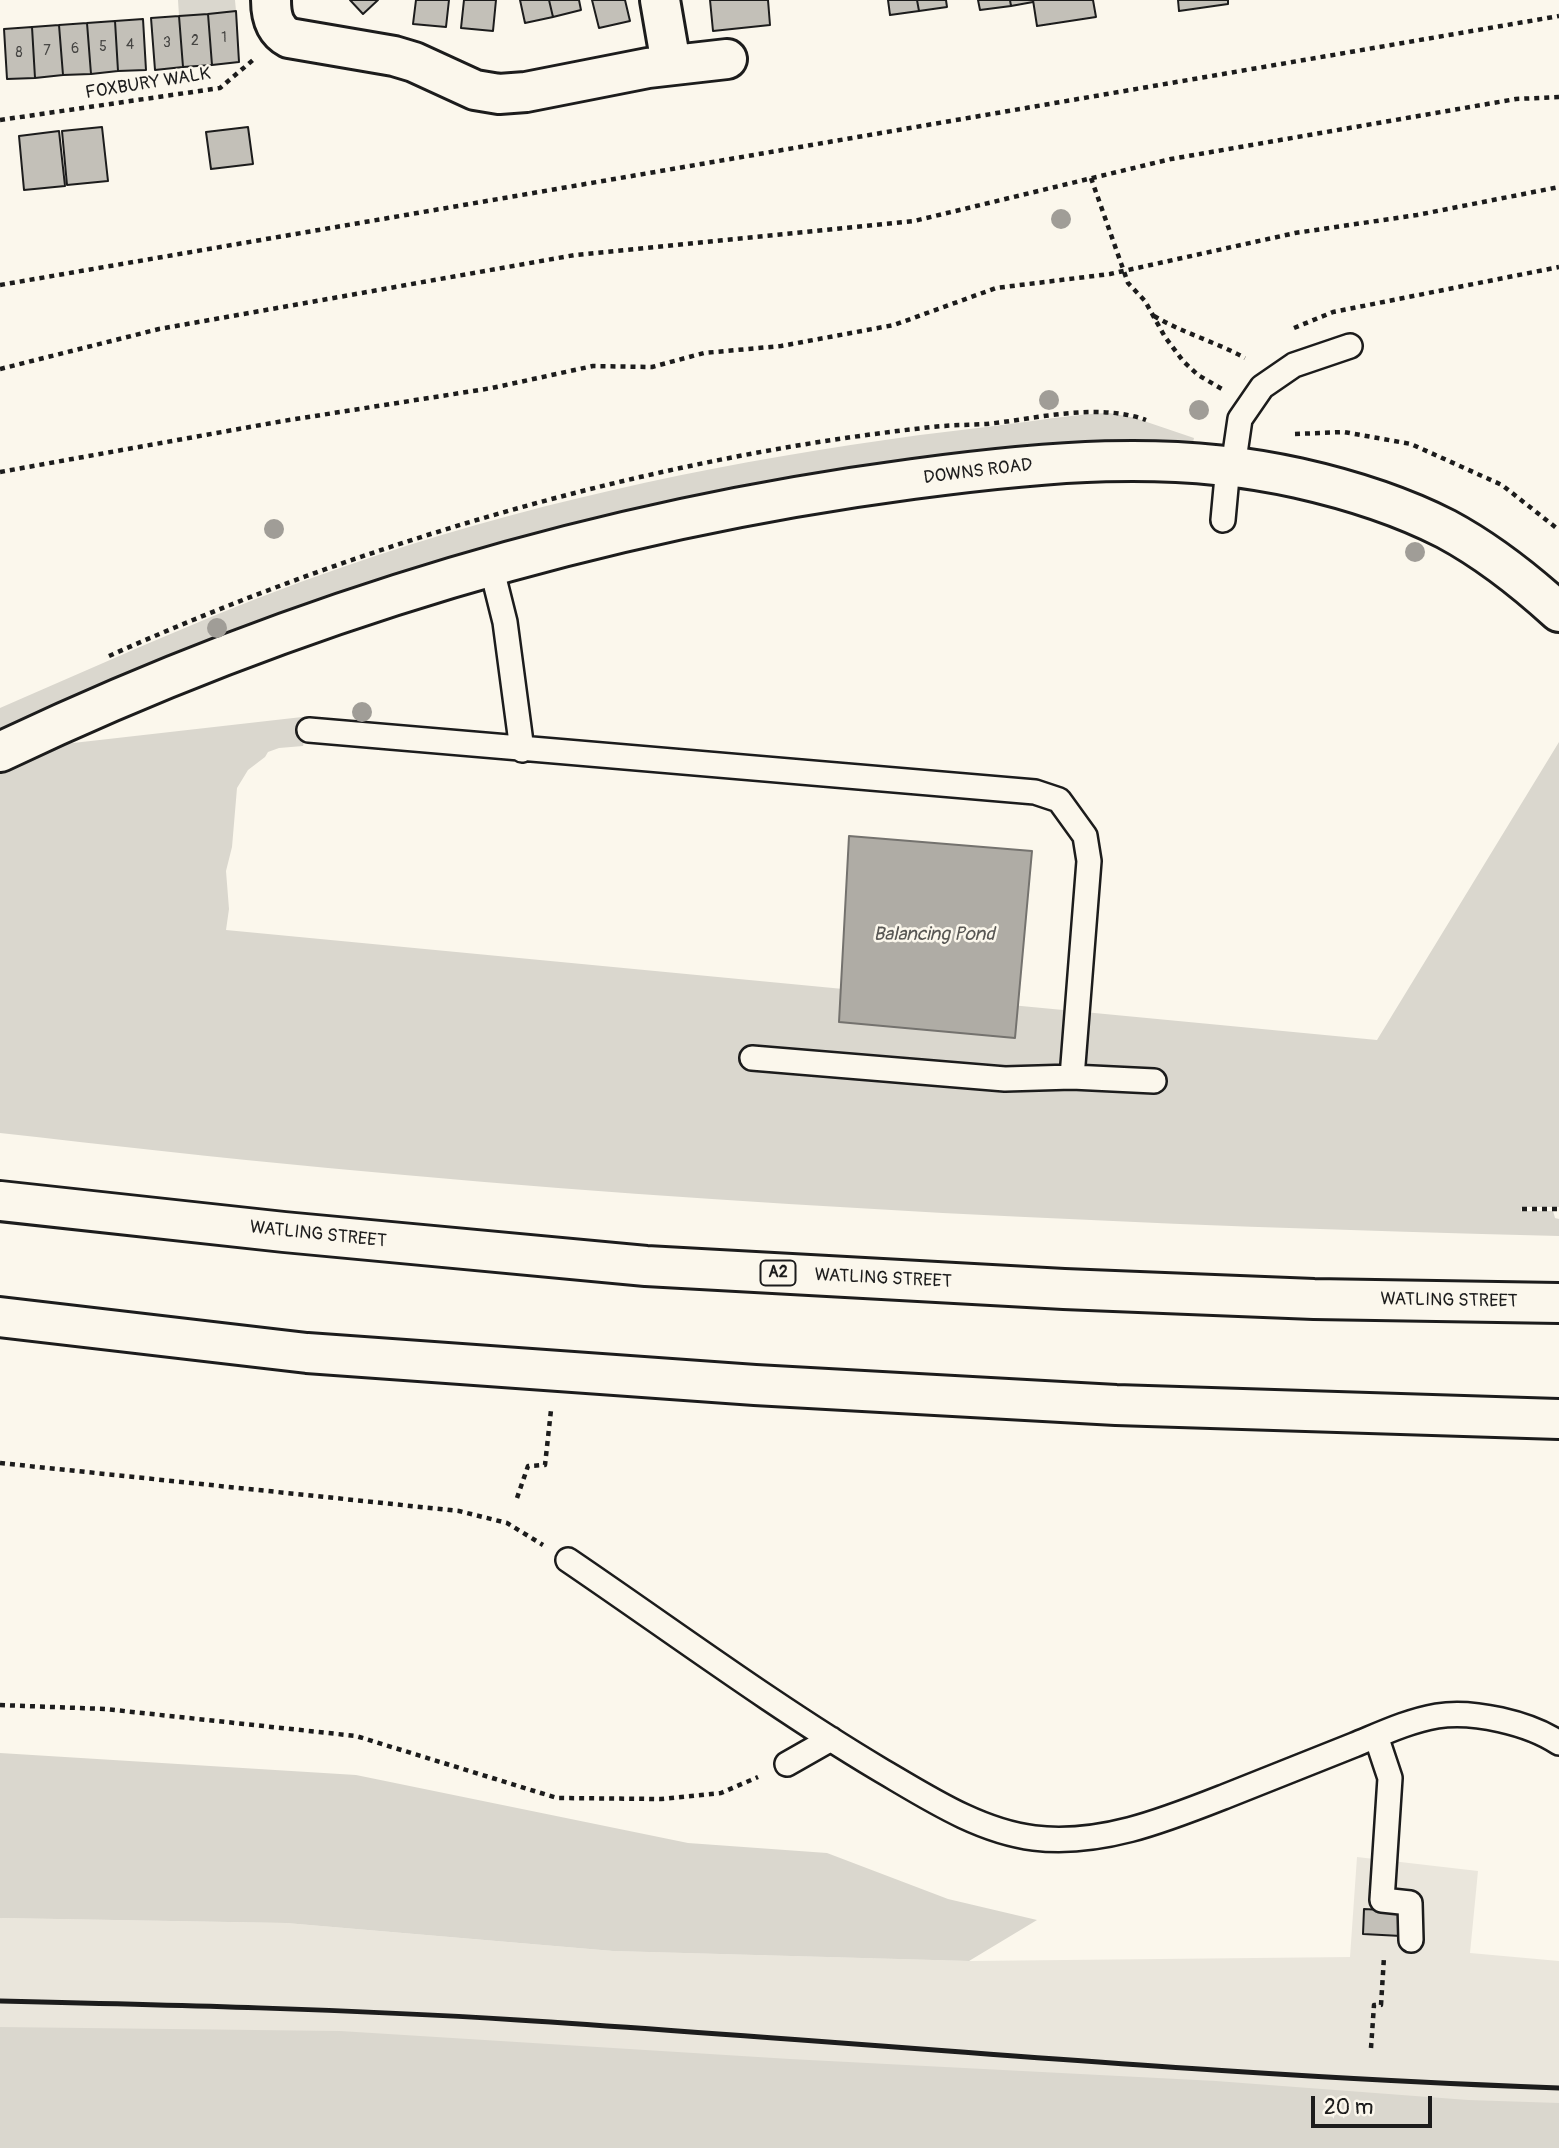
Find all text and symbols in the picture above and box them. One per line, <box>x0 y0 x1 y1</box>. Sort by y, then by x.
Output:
house number: 1 <box>221 30 227 46</box>
house number: 2 <box>191 33 199 49</box>
house number: 3 <box>163 35 171 51</box>
house number: 4 <box>126 37 134 53</box>
house number: 5 <box>99 39 107 55</box>
house number: 6 <box>71 41 79 57</box>
house number: 7 <box>43 43 51 59</box>
house number: 8 <box>15 45 23 61</box>
street label: FOXBURY WALK <box>84 63 212 105</box>
street label: DOWNS ROAD <box>922 455 1034 489</box>
water label: Balancing Pond <box>874 924 994 946</box>
street label: WATLING STREET <box>249 1217 387 1253</box>
road number: A2 <box>760 1260 796 1286</box>
street label: WATLING STREET <box>814 1265 952 1293</box>
street label: WATLING STREET <box>1380 1289 1518 1313</box>
scale bar <box>1314 2082 1435 2126</box>
text: 20 m <box>1324 2094 1373 2121</box>

